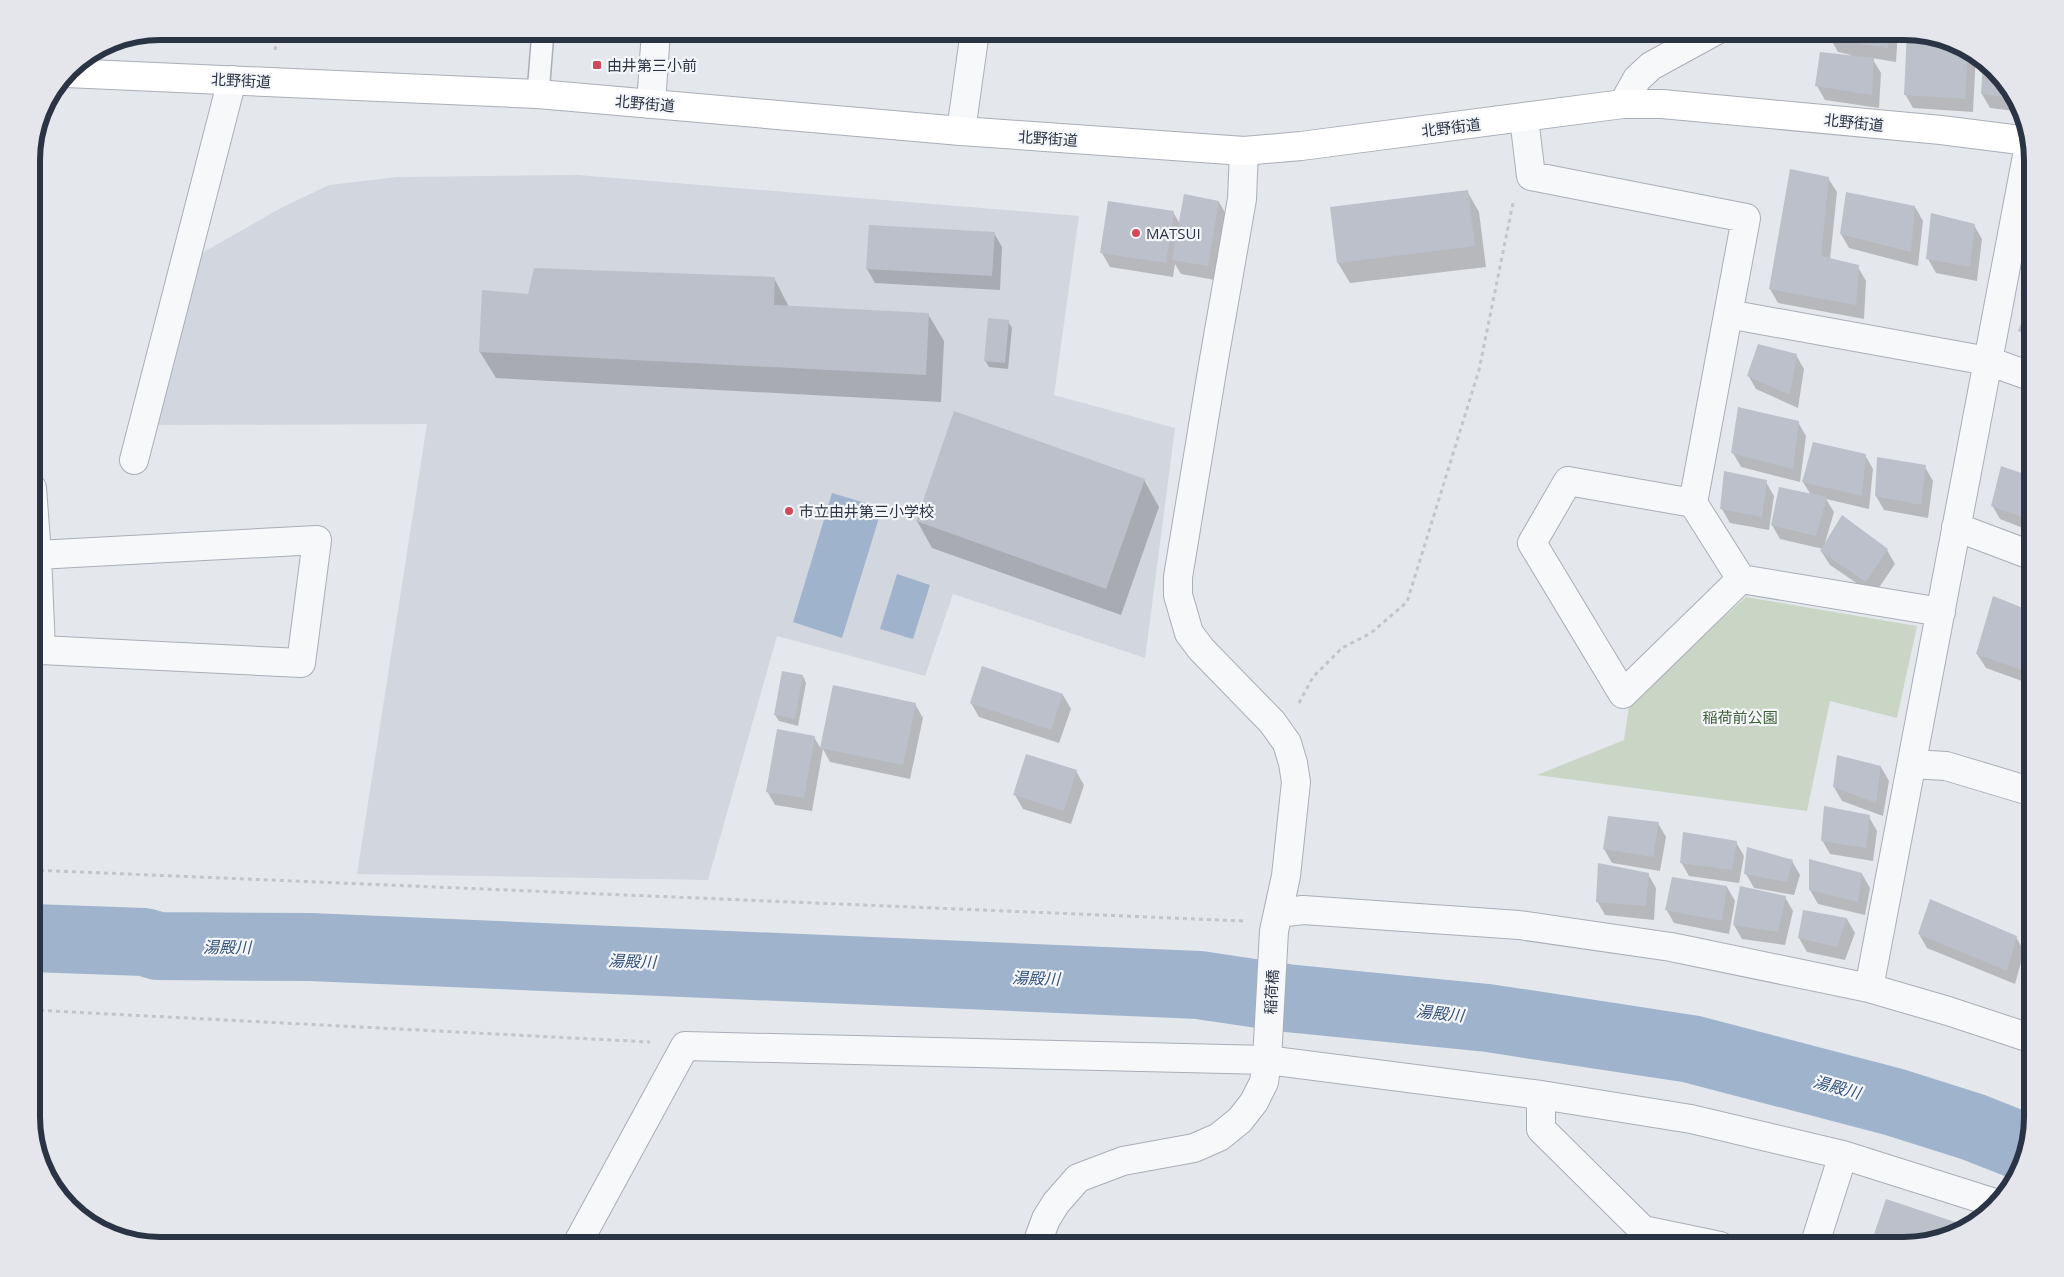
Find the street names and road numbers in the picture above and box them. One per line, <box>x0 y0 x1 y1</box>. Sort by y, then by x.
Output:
street label: 北野街道 <box>211 68 271 92</box>
street label: 北野街道 <box>614 90 676 116</box>
street label: 北野街道 <box>1823 109 1885 135</box>
street label: 北野街道 <box>1420 113 1482 141</box>
street label: 北野街道 <box>1017 126 1079 150</box>
street label: 稲荷橋 <box>1260 969 1282 1015</box>

